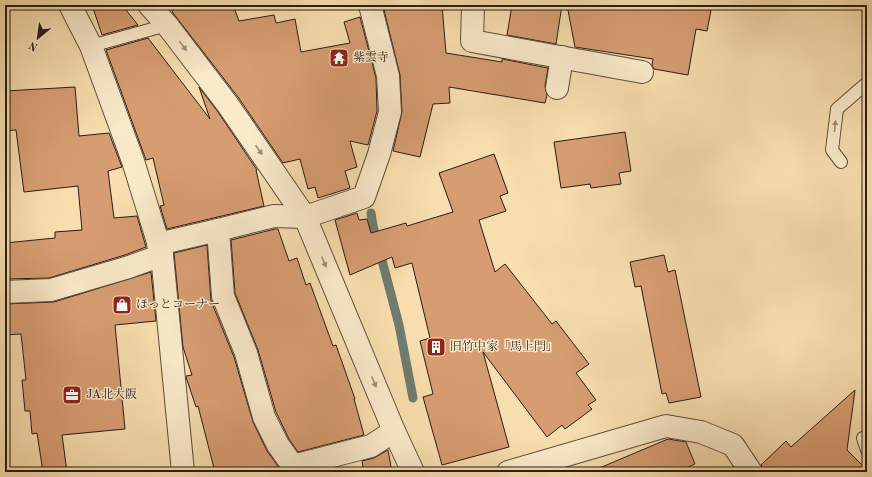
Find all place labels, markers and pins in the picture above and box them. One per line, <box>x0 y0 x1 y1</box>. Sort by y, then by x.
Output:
temple icon: 紫雲寺 <box>328 47 350 69</box>
place label: 紫雲寺 <box>353 50 389 64</box>
shop icon: ほっとコーナー <box>111 294 133 316</box>
place label: ほっとコーナー <box>136 298 220 311</box>
building icon: 旧竹中家「馬上門」 <box>425 336 447 358</box>
place label: 旧竹中家「馬上門」 <box>450 339 558 353</box>
office icon: JA北大阪 <box>61 384 83 406</box>
place label: JA北大阪 <box>86 387 137 401</box>

